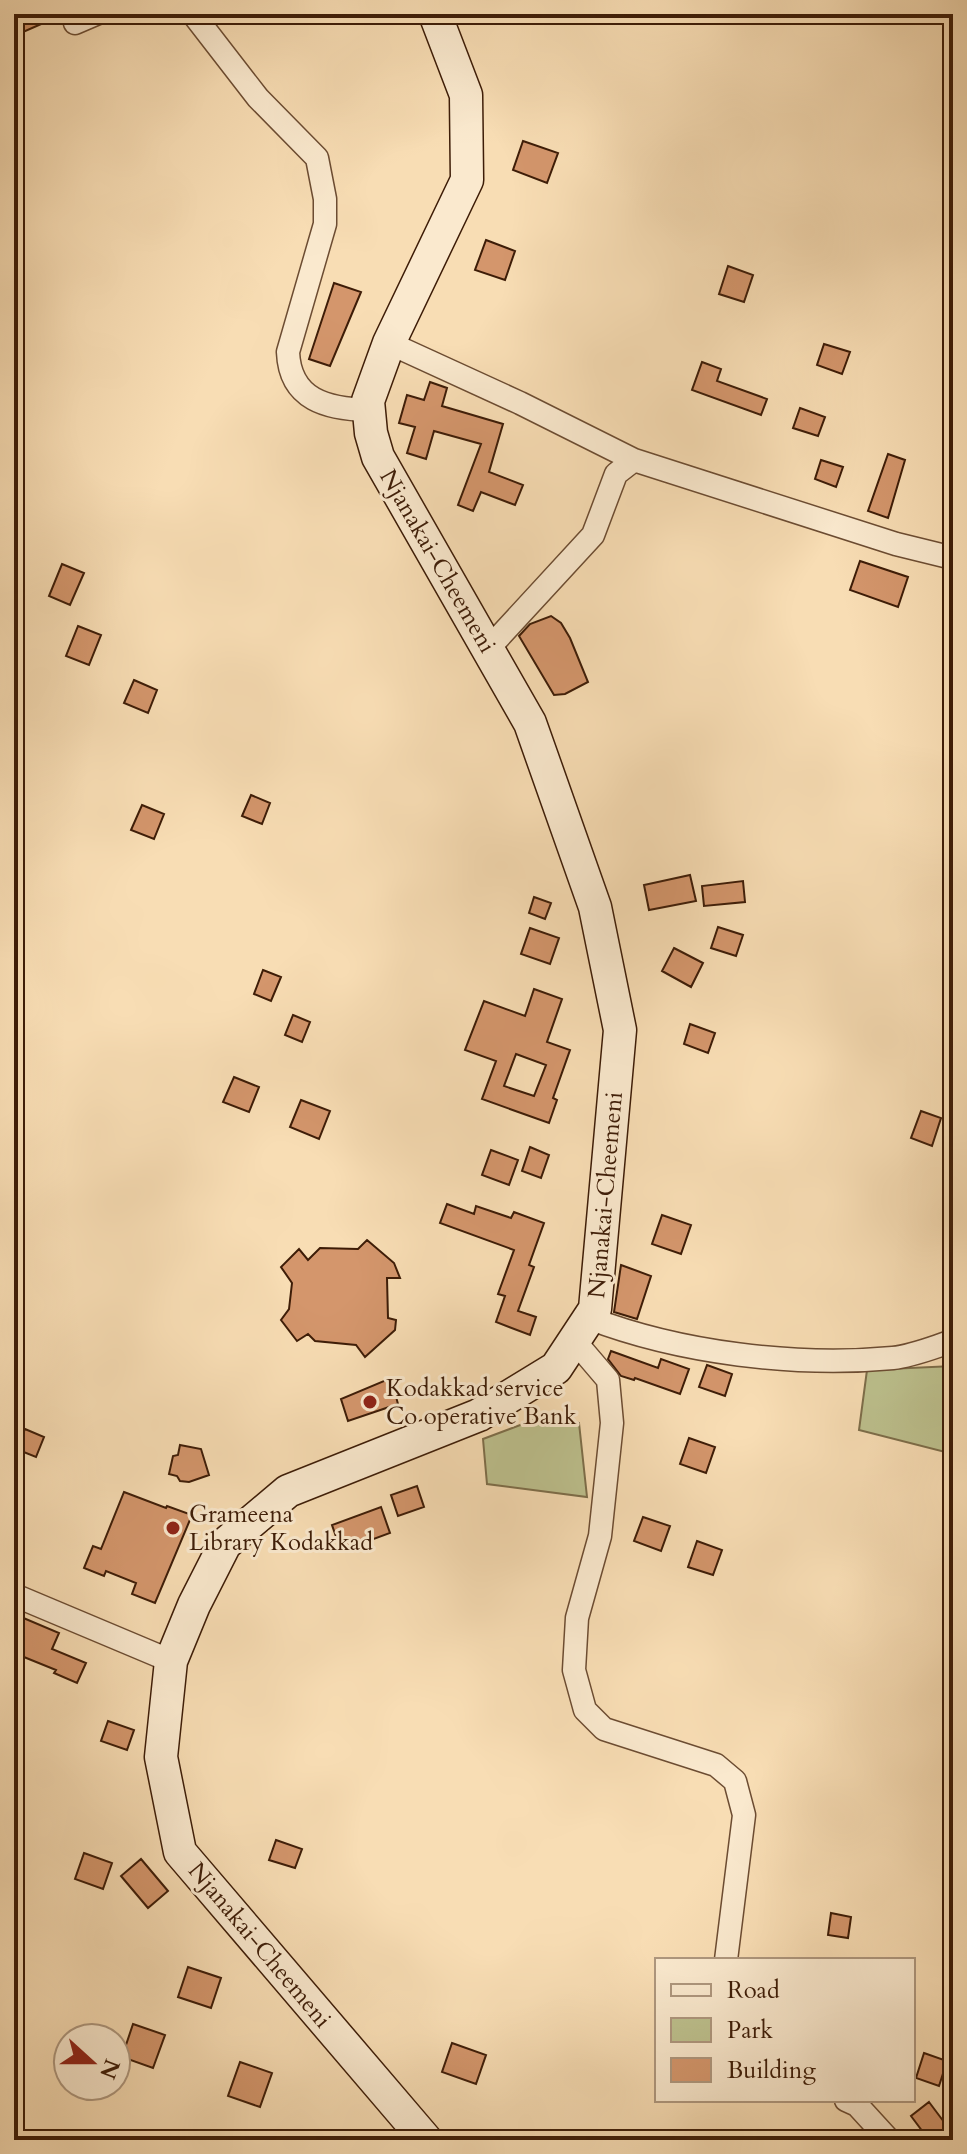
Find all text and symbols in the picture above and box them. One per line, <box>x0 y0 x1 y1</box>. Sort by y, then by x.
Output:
street label: Njanakai-Cheemeni <box>371 463 504 659</box>
street label: Njanakai-Cheemeni <box>580 1090 631 1300</box>
place label: Kodakkad service Co operative Bank <box>386 1372 577 1433</box>
marker: Kodakkad service Co operative Bank <box>361 1393 379 1411</box>
place label: Grameena Library Kodakkad <box>189 1498 373 1559</box>
marker: Grameena Library Kodakkad <box>164 1519 182 1537</box>
street label: Njanakai-Cheemeni <box>180 1855 339 2035</box>
legend <box>655 1958 915 2102</box>
text: Road <box>727 1974 780 2007</box>
text: Park <box>727 2014 773 2047</box>
north arrow <box>52 2022 132 2102</box>
text: Building <box>727 2054 817 2087</box>
text: N <box>92 2055 127 2083</box>

